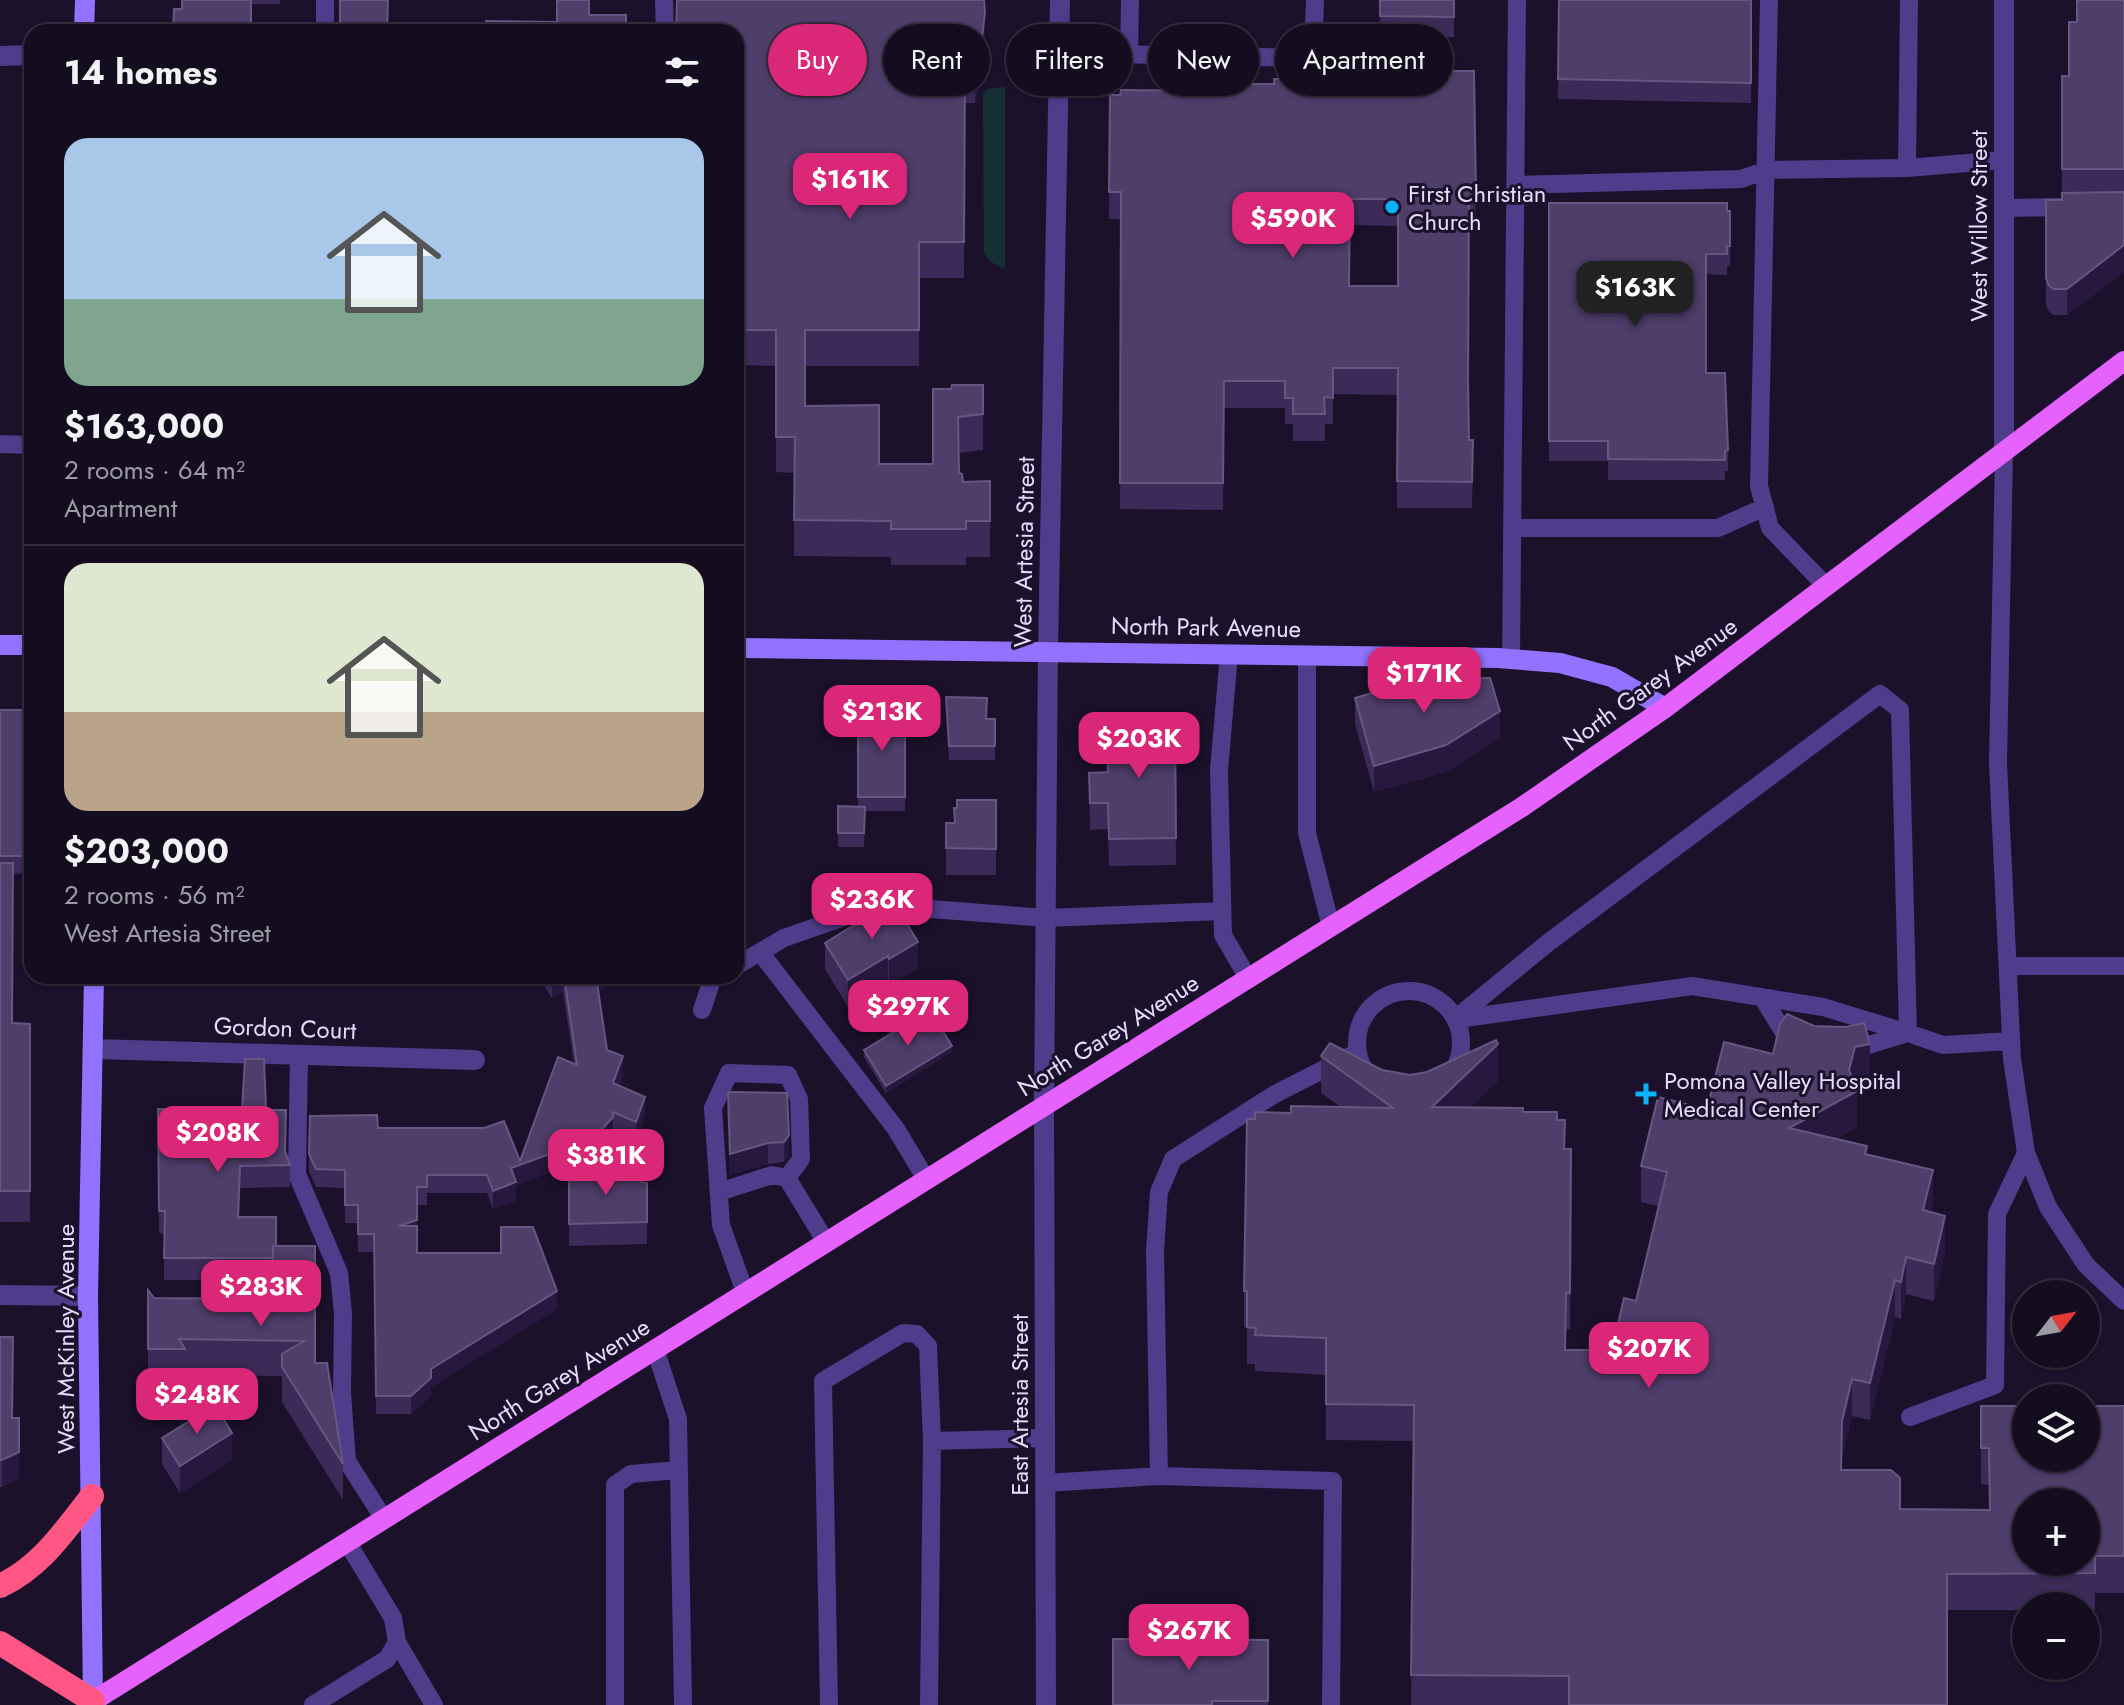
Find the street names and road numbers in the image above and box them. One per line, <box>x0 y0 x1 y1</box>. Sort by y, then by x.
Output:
street label: West Willow Street <box>1961 130 1996 322</box>
street label: West Artesia Street <box>1005 456 1043 648</box>
street label: North Park Avenue <box>1111 608 1301 646</box>
street label: North Garey Avenue <box>1556 609 1744 759</box>
street label: North Garey Avenue <box>1011 965 1205 1105</box>
street label: Gordon Court <box>213 1008 357 1048</box>
street label: West McKinley Avenue <box>48 1224 83 1454</box>
street label: North Garey Avenue <box>462 1309 656 1449</box>
street label: East Artesia Street <box>1002 1314 1037 1496</box>

